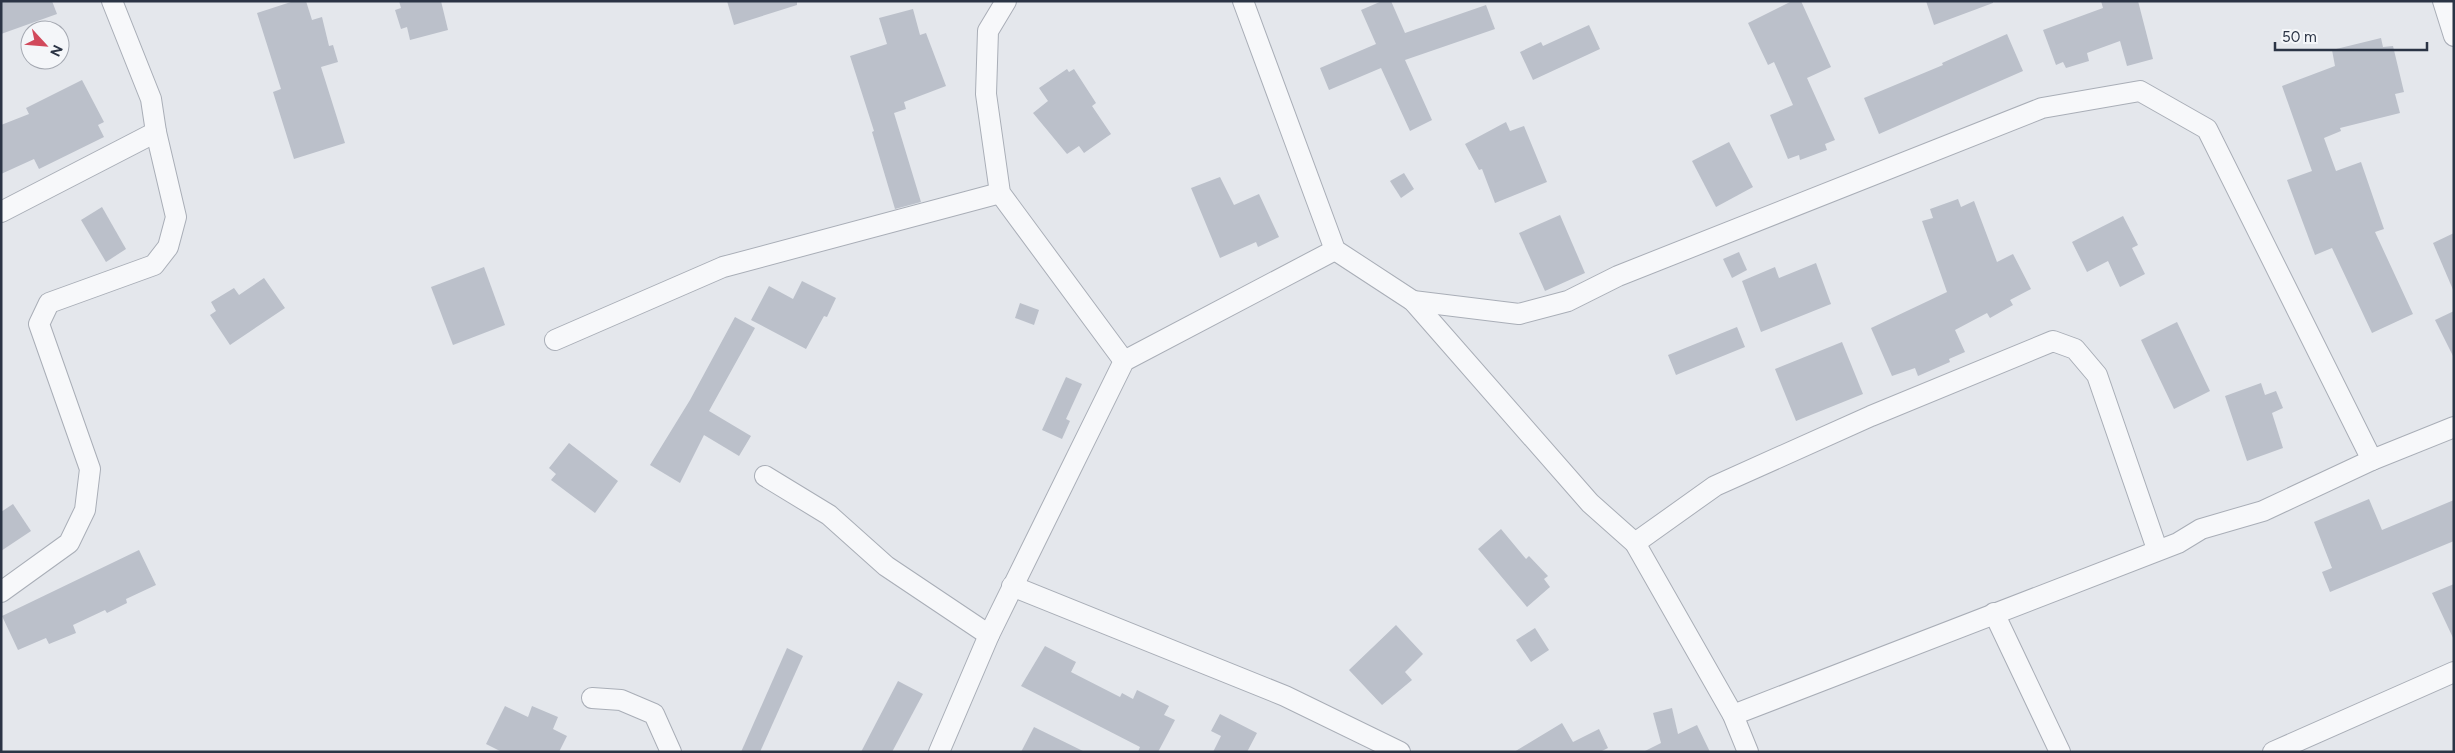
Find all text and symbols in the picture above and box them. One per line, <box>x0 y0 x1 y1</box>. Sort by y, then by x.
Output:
north arrow <box>20 20 70 70</box>
scale bar <box>2275 20 2428 52</box>
text: 50 m <box>2282 28 2317 46</box>
text: N <box>46 42 66 59</box>

